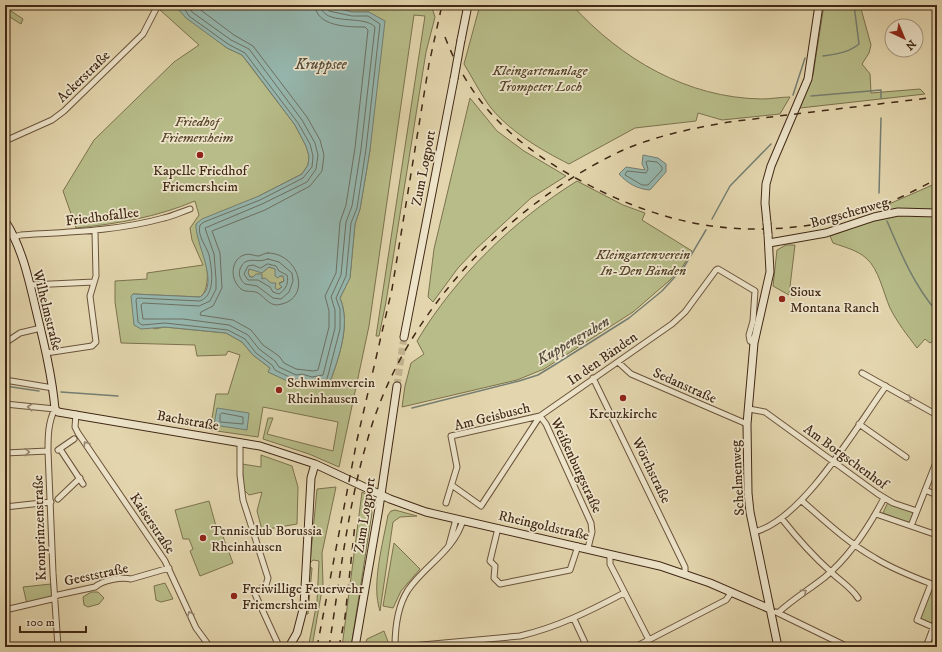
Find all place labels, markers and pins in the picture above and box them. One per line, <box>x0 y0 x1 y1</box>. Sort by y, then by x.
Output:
marker: Kapelle Friedhof Friemersheim <box>195 150 205 160</box>
place label: Kapelle Friedhof Friemersheim <box>153 162 249 196</box>
place label: Sioux Montana Ranch <box>790 283 880 317</box>
marker: Sioux Montana Ranch <box>777 294 787 304</box>
place label: Schwimmverein Rheinhausen <box>287 374 376 408</box>
marker: Schwimmverein Rheinhausen <box>274 385 284 395</box>
marker: Kreuzkirche <box>618 393 628 403</box>
place label: Kreuzkirche <box>589 405 657 423</box>
place label: Tennisclub Borussia Rheinhausen <box>211 522 322 556</box>
marker: Tennisclub Borussia Rheinhausen <box>198 533 208 543</box>
place label: Freiwillige Feuerwehr Friemersheim <box>242 580 365 614</box>
marker: Freiwillige Feuerwehr Friemersheim <box>229 591 239 601</box>

